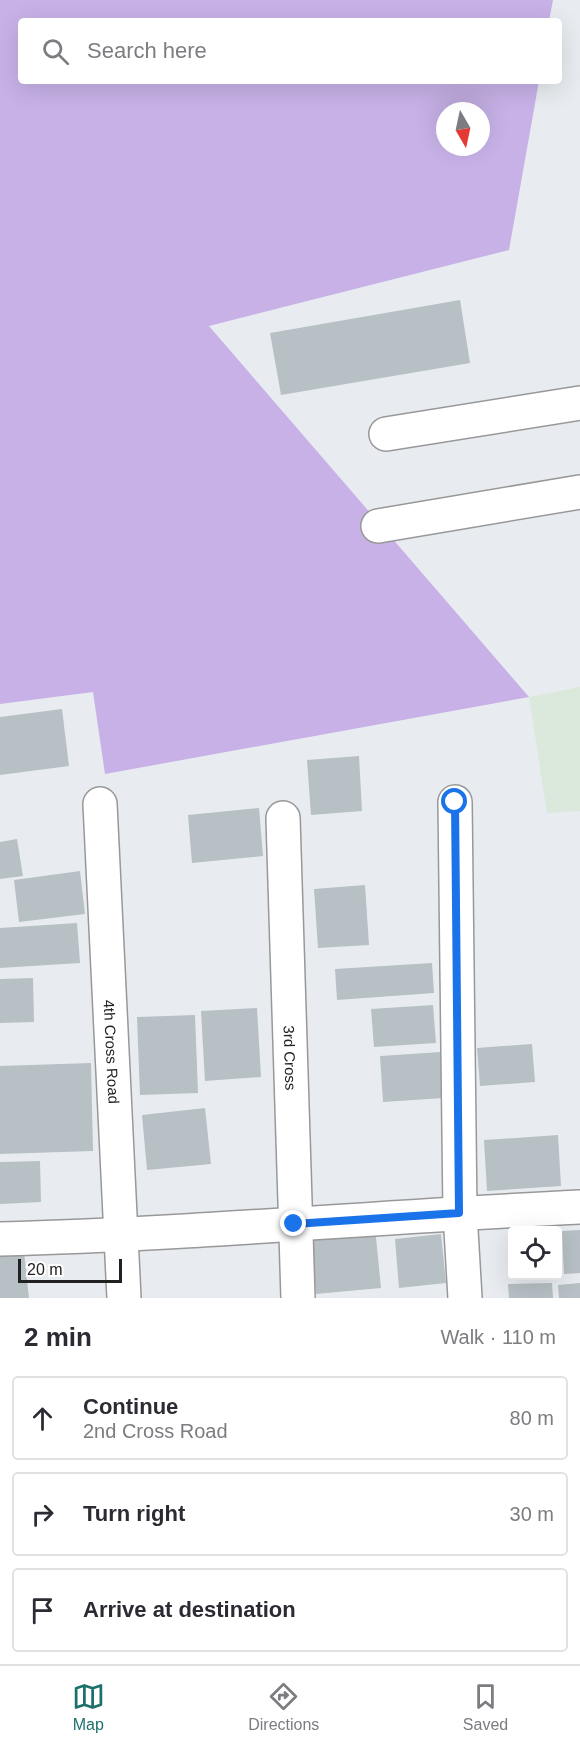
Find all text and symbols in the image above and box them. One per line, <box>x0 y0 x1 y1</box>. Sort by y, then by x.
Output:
search box <box>18 18 562 84</box>
icon: search <box>39 35 72 68</box>
text: Search here <box>87 38 207 63</box>
north arrow <box>436 102 490 156</box>
route start <box>441 788 467 814</box>
street label: 4th Cross Road <box>101 999 123 1104</box>
street label: 3rd Cross <box>281 1025 300 1091</box>
route end <box>280 1210 306 1236</box>
map controls <box>508 1226 562 1280</box>
button: locate <box>508 1226 562 1280</box>
scale bar <box>18 1256 122 1284</box>
text: 20 m <box>27 1261 63 1278</box>
text: 2 min <box>24 1322 92 1352</box>
text: Walk · 110 m <box>440 1326 556 1348</box>
text: Continue <box>83 1394 178 1419</box>
icon: ahead <box>26 1402 59 1435</box>
text: 80 m <box>510 1407 554 1429</box>
text: 2nd Cross Road <box>83 1420 228 1442</box>
icon: right <box>26 1498 59 1531</box>
text: Turn right <box>83 1501 185 1526</box>
text: 30 m <box>510 1503 554 1525</box>
icon: arrive <box>26 1594 59 1627</box>
text: Arrive at destination <box>83 1597 296 1622</box>
tab: Map <box>72 1680 105 1734</box>
tab: Directions <box>248 1680 319 1734</box>
tab: Saved <box>463 1680 508 1734</box>

